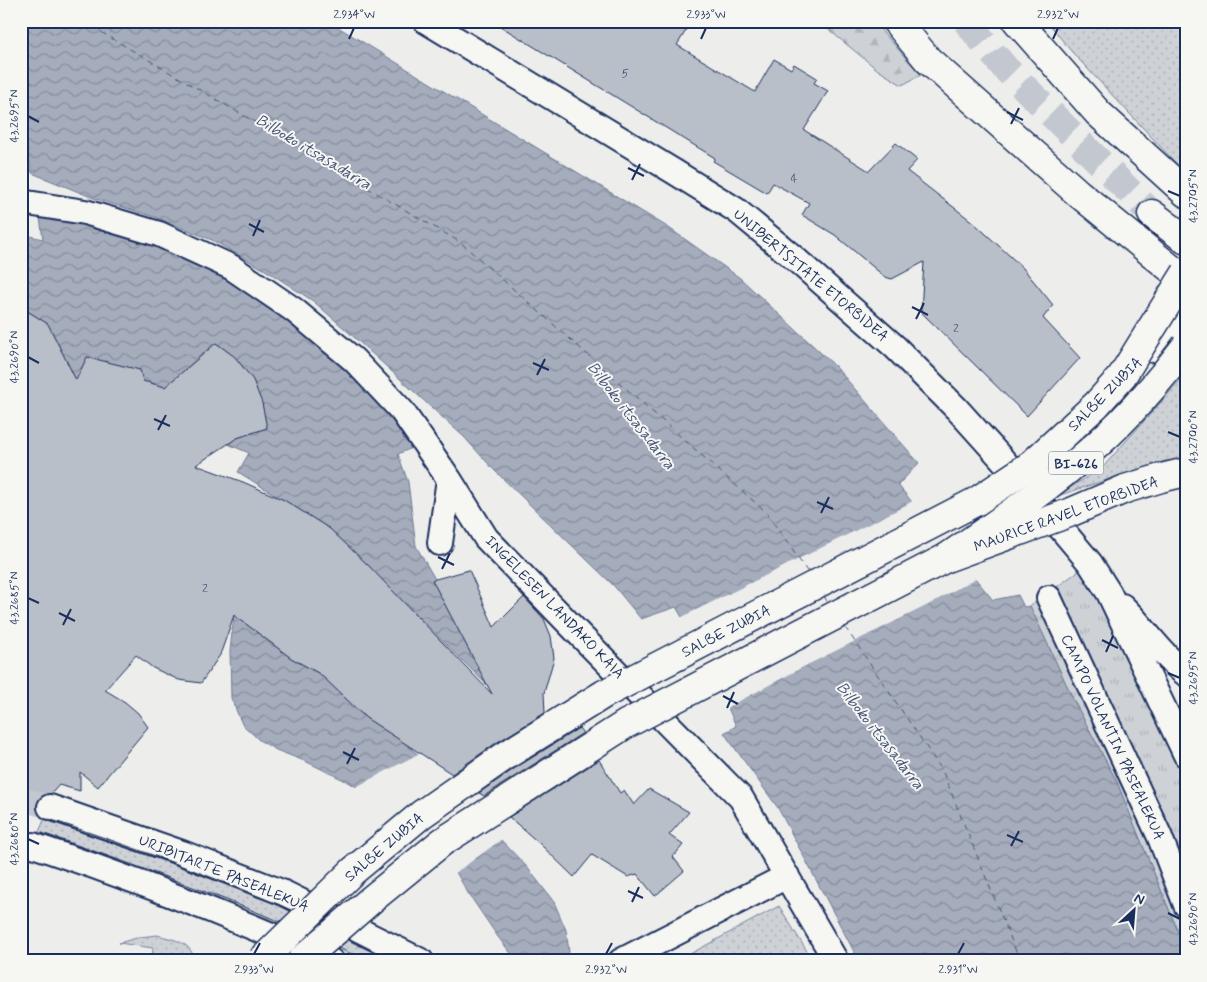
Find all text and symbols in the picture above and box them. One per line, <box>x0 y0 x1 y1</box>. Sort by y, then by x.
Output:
text: 2.934°W <box>333 7 375 23</box>
text: 2.933°W <box>686 7 726 23</box>
text: 2.932°W <box>1037 7 1079 23</box>
house number: 5 <box>621 66 629 82</box>
text: 43.2695°N <box>7 90 23 142</box>
water label: Bilboko itsasadarra <box>252 110 375 195</box>
text: 43.2705°N <box>1186 169 1202 223</box>
house number: 4 <box>791 171 798 187</box>
street label: UNIBERTSITATE ETORBIDEA <box>729 205 892 347</box>
house number: 2 <box>953 321 959 337</box>
text: 43.2690°N <box>7 331 23 383</box>
street label: SALBE ZUBIA <box>1064 353 1147 436</box>
water label: Bilboko itsasadarra <box>582 358 680 474</box>
text: 43.2700°N <box>1186 411 1202 463</box>
road number: BI-626 <box>1048 452 1104 474</box>
street label: MAURICE RAVEL ETORBIDEA <box>971 472 1162 558</box>
street label: INGELESEN LANDAKO KAIA <box>480 532 628 684</box>
text: 43.2685°N <box>7 571 23 625</box>
house number: 2 <box>202 581 208 597</box>
street label: SALBE ZUBIA <box>678 601 774 663</box>
street label: CAMPO VOLANTIN PASEALEKUA <box>1055 631 1169 844</box>
text: 43.2695°N <box>1186 652 1202 704</box>
water label: Bilboko itsasadarra <box>831 678 929 794</box>
street label: SALBE ZUBIA <box>341 809 428 887</box>
text: 43.2680°N <box>7 813 23 865</box>
street label: URIBITARTE PASEALEKUA <box>136 831 312 917</box>
north arrow <box>1110 884 1160 934</box>
text: N <box>1131 889 1147 909</box>
text: 43.2690°N <box>1186 893 1202 945</box>
text: 2.933°W <box>234 962 274 978</box>
text: 2.932°W <box>585 962 627 978</box>
text: 2.931°W <box>938 962 978 978</box>

